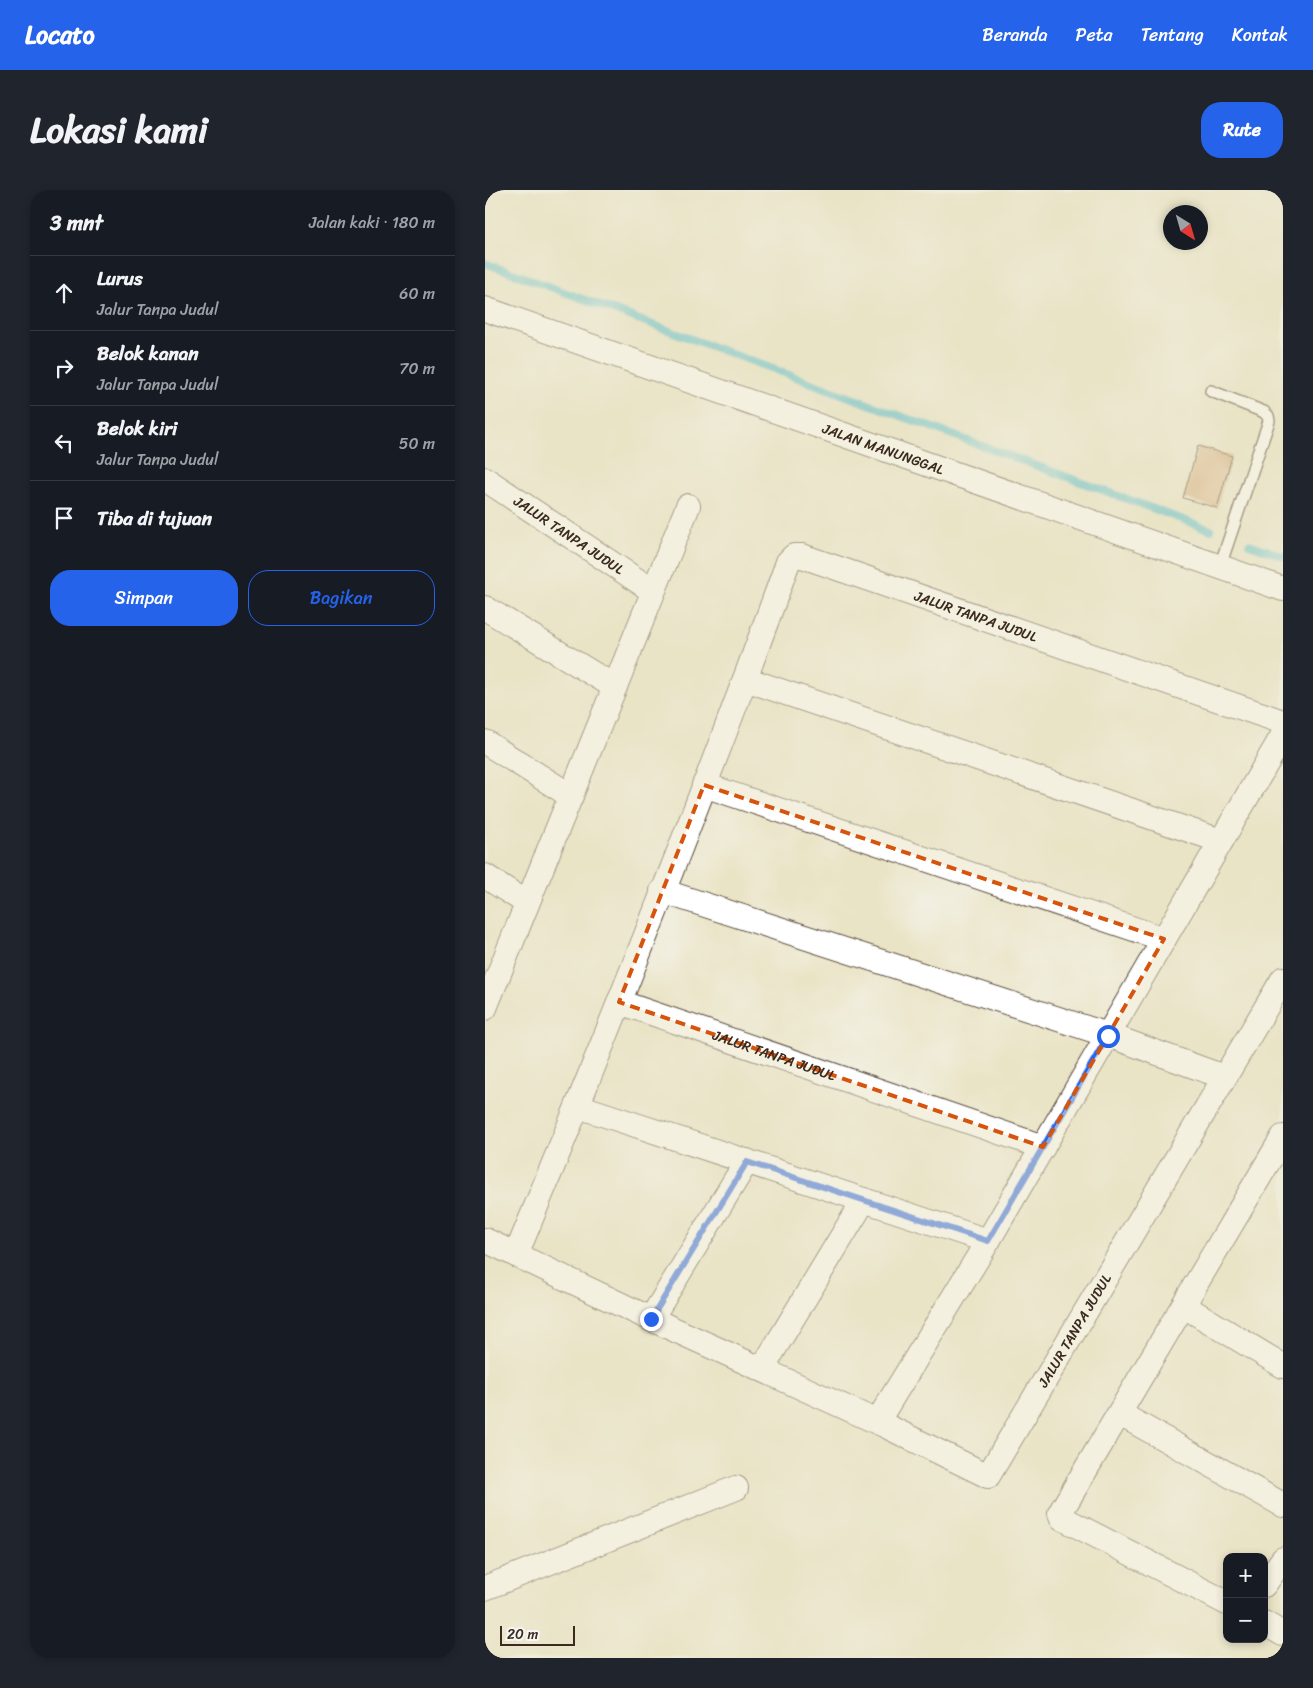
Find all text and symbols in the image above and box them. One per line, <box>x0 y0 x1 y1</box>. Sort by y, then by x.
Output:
text: Locato <box>25 14 95 56</box>
text: Beranda <box>982 19 1048 51</box>
text: Peta <box>1076 19 1113 51</box>
text: Tentang <box>1141 19 1204 51</box>
text: Kontak <box>1232 19 1288 51</box>
text: Lokasi kami <box>30 99 208 161</box>
button: Rute <box>1201 102 1283 158</box>
text: 3 mnt <box>50 204 103 242</box>
north arrow <box>1163 205 1208 250</box>
text: Jalan kaki · 180 m <box>309 208 435 237</box>
text: Lurus <box>97 262 143 295</box>
icon: ahead <box>50 279 78 307</box>
text: 60 m <box>399 279 435 308</box>
text: Jalur Tanpa Judul <box>97 295 218 324</box>
text: Belok kanan <box>97 337 199 370</box>
icon: right <box>50 354 78 382</box>
text: 70 m <box>399 354 435 383</box>
text: Jalur Tanpa Judul <box>97 370 218 399</box>
text: Belok kiri <box>97 412 177 445</box>
street label: JALAN MANUNGGAL <box>818 416 948 482</box>
icon: left <box>50 429 78 457</box>
text: 50 m <box>399 429 435 458</box>
text: Jalur Tanpa Judul <box>97 445 218 474</box>
street label: JALUR TANPA JUDUL <box>508 488 630 581</box>
text: Tiba di tujuan <box>97 502 212 535</box>
icon: arrive <box>50 504 78 532</box>
button: Simpan <box>50 570 238 626</box>
button: Bagikan <box>248 570 435 626</box>
street label: JALUR TANPA JUDUL <box>910 583 1041 649</box>
street label: JALUR TANPA JUDUL <box>708 1022 840 1088</box>
route start <box>1097 1025 1120 1048</box>
street label: JALUR TANPA JUDUL <box>1030 1268 1118 1393</box>
route end <box>640 1308 663 1331</box>
map controls <box>1223 1553 1268 1643</box>
button: + <box>1223 1553 1268 1598</box>
button: − <box>1223 1598 1268 1643</box>
text: 20 m <box>507 1622 538 1647</box>
scale bar <box>500 1623 575 1646</box>

